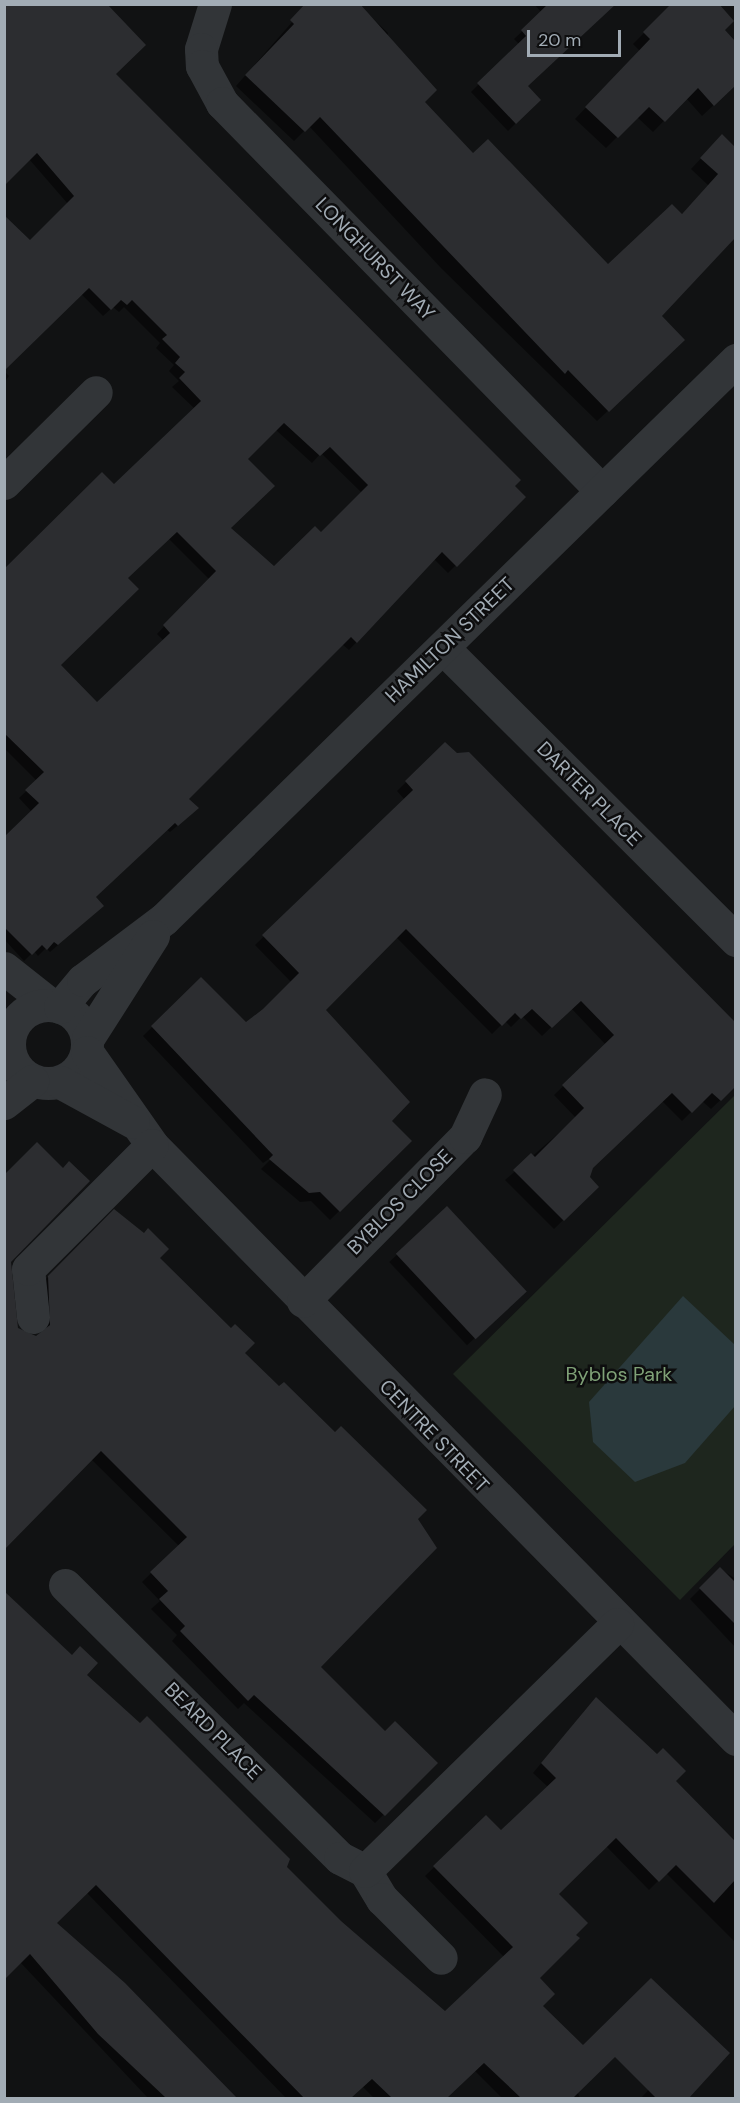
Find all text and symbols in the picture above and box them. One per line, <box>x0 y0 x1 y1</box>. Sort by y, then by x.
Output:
scale bar <box>530 18 624 56</box>
text: 20 m <box>538 28 581 52</box>
street label: LONGHURST WAY <box>310 193 440 325</box>
street label: HAMILTON STREET <box>381 572 519 708</box>
street label: DARTER PLACE <box>532 737 646 851</box>
street label: BYBLOS CLOSE <box>342 1144 458 1260</box>
park label: Byblos Park <box>566 1362 672 1386</box>
street label: CENTRE STREET <box>374 1375 494 1497</box>
street label: BEARD PLACE <box>159 1677 267 1785</box>

